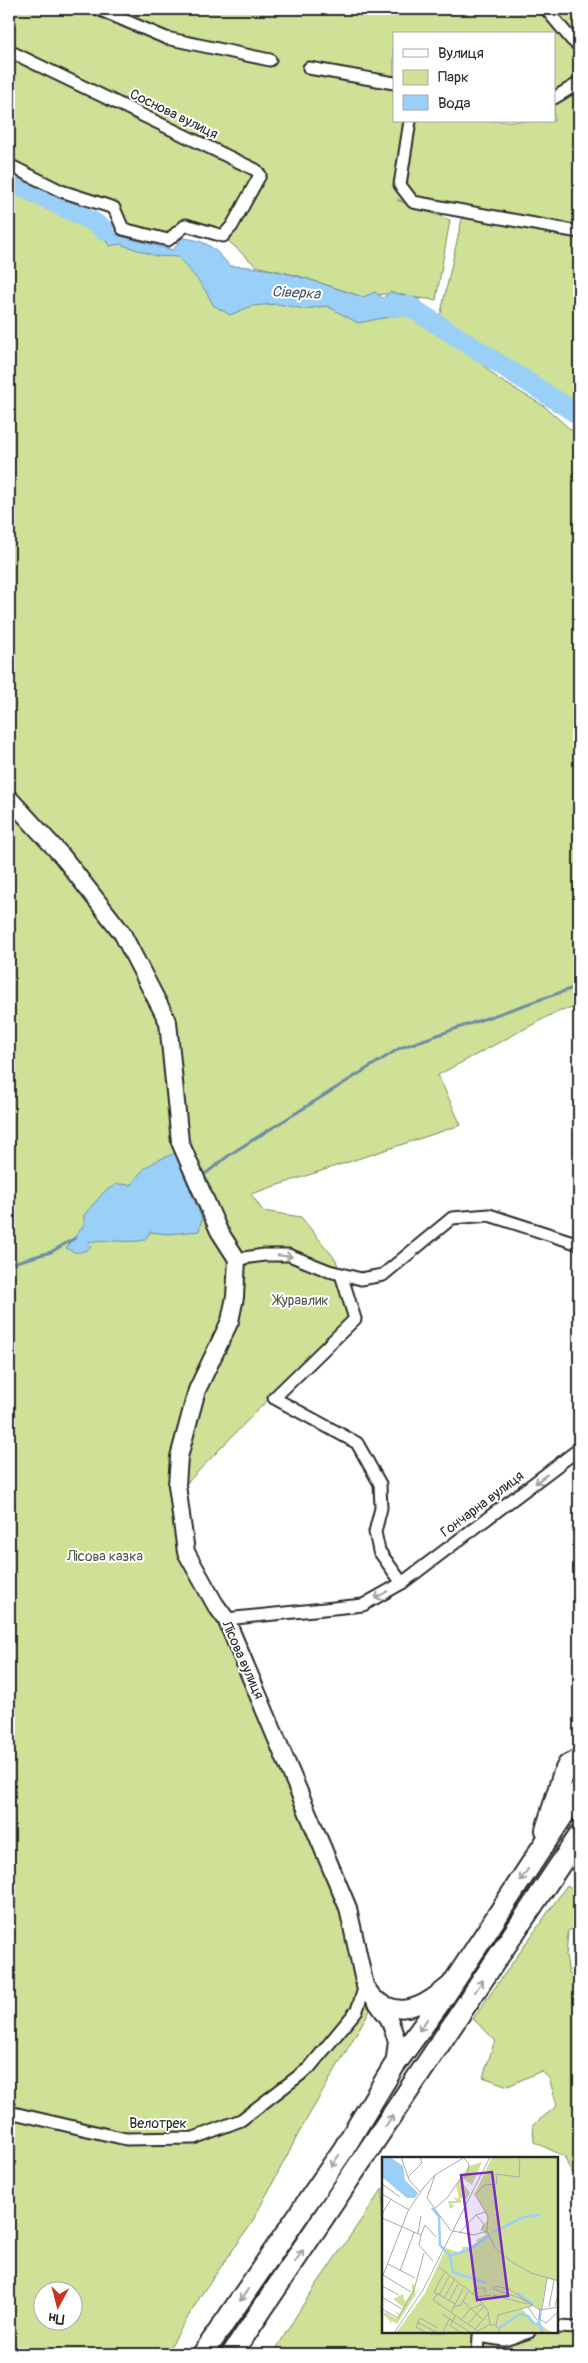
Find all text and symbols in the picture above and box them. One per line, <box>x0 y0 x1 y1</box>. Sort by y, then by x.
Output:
legend <box>393 32 556 122</box>
text: Вулиця <box>438 44 484 63</box>
text: Парк <box>438 68 469 87</box>
street label: Соснова вулиця <box>127 85 221 143</box>
text: Вода <box>438 94 471 113</box>
water label: Сіверка <box>271 282 322 304</box>
one-way arrow <box>277 1251 293 1261</box>
park label: Журавлик <box>271 1292 329 1309</box>
street label: Гончарна вулиця <box>437 1467 527 1541</box>
one-way arrow <box>535 1473 548 1484</box>
park label: Лісова казка <box>66 1548 143 1565</box>
one-way arrow <box>374 1590 389 1600</box>
street label: Лісова вулиця <box>218 1617 268 1702</box>
one-way arrow <box>519 1868 529 1882</box>
one-way arrow <box>474 1979 485 1993</box>
one-way arrow <box>418 2018 429 2031</box>
street label: Велотрек <box>129 2115 187 2132</box>
one-way arrow <box>384 2115 394 2129</box>
one-way arrow <box>330 2154 340 2168</box>
inset map <box>382 2157 558 2333</box>
one-way arrow <box>294 2250 304 2264</box>
north arrow <box>32 2280 82 2330</box>
one-way arrow <box>238 2288 249 2302</box>
text: Пн <box>48 2309 65 2328</box>

